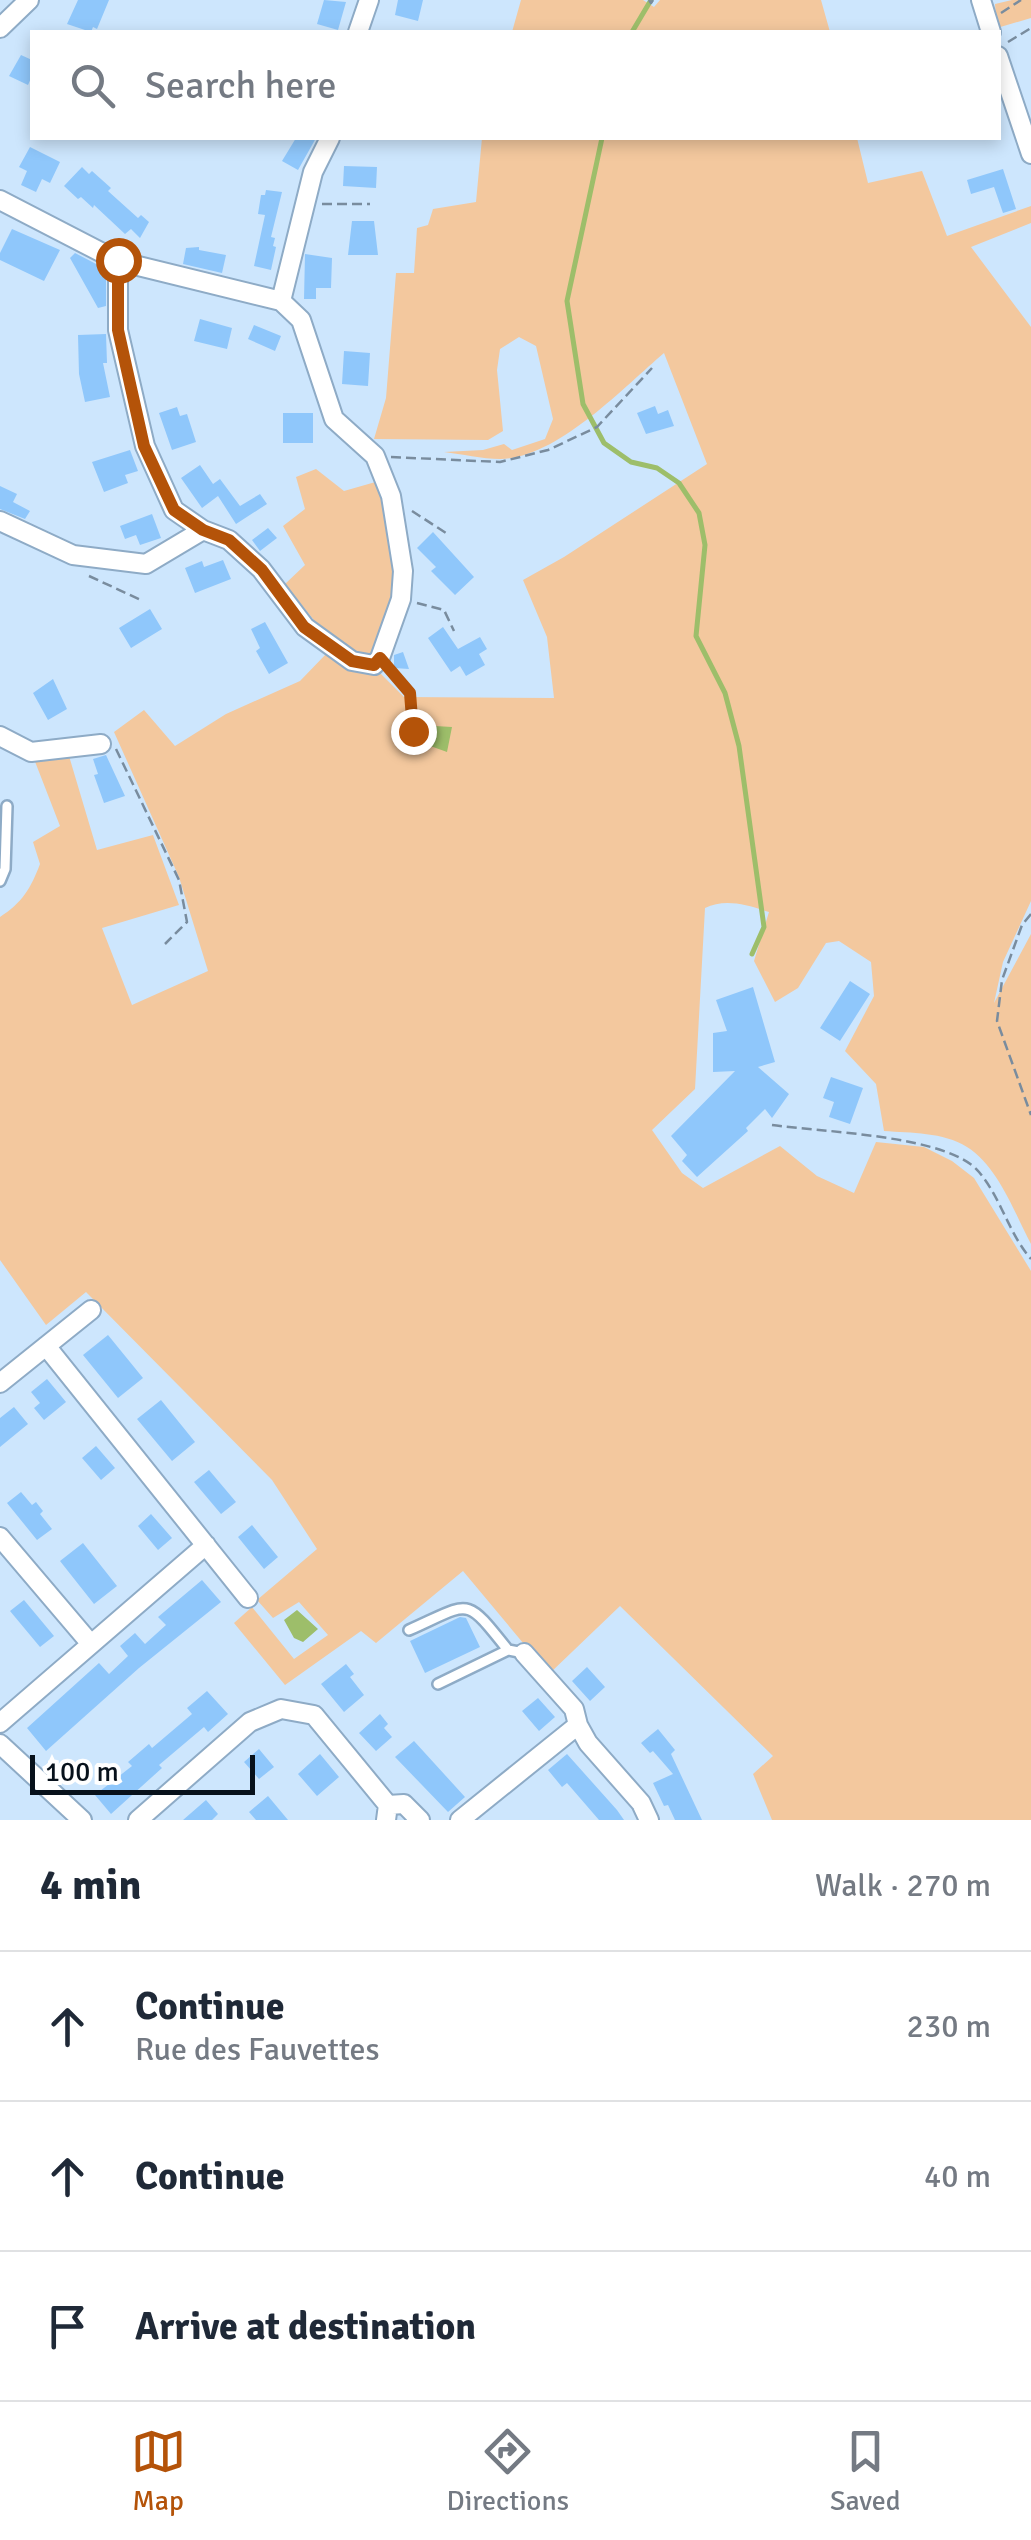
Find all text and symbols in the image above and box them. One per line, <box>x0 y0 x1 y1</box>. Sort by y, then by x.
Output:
search box <box>30 30 1001 140</box>
icon: search <box>65 58 120 113</box>
text: Search here <box>145 62 337 109</box>
route start <box>96 238 142 284</box>
route end <box>391 709 437 755</box>
scale bar <box>30 1750 255 1794</box>
text: 100 m <box>45 1755 119 1789</box>
text: 4 min <box>40 1860 141 1911</box>
text: Walk · 270 m <box>815 1866 991 1905</box>
text: Continue <box>135 1983 285 2030</box>
icon: ahead <box>40 1999 95 2054</box>
text: 230 m <box>907 2007 991 2046</box>
text: Rue des Fauvettes <box>135 2030 380 2069</box>
icon: ahead <box>40 2149 95 2204</box>
text: Continue <box>135 2153 285 2200</box>
text: 40 m <box>924 2157 991 2196</box>
icon: arrive <box>40 2299 95 2354</box>
text: Arrive at destination <box>135 2303 476 2350</box>
tab: Map <box>131 2424 186 2518</box>
tab: Directions <box>447 2424 569 2518</box>
tab: Saved <box>830 2424 900 2518</box>

